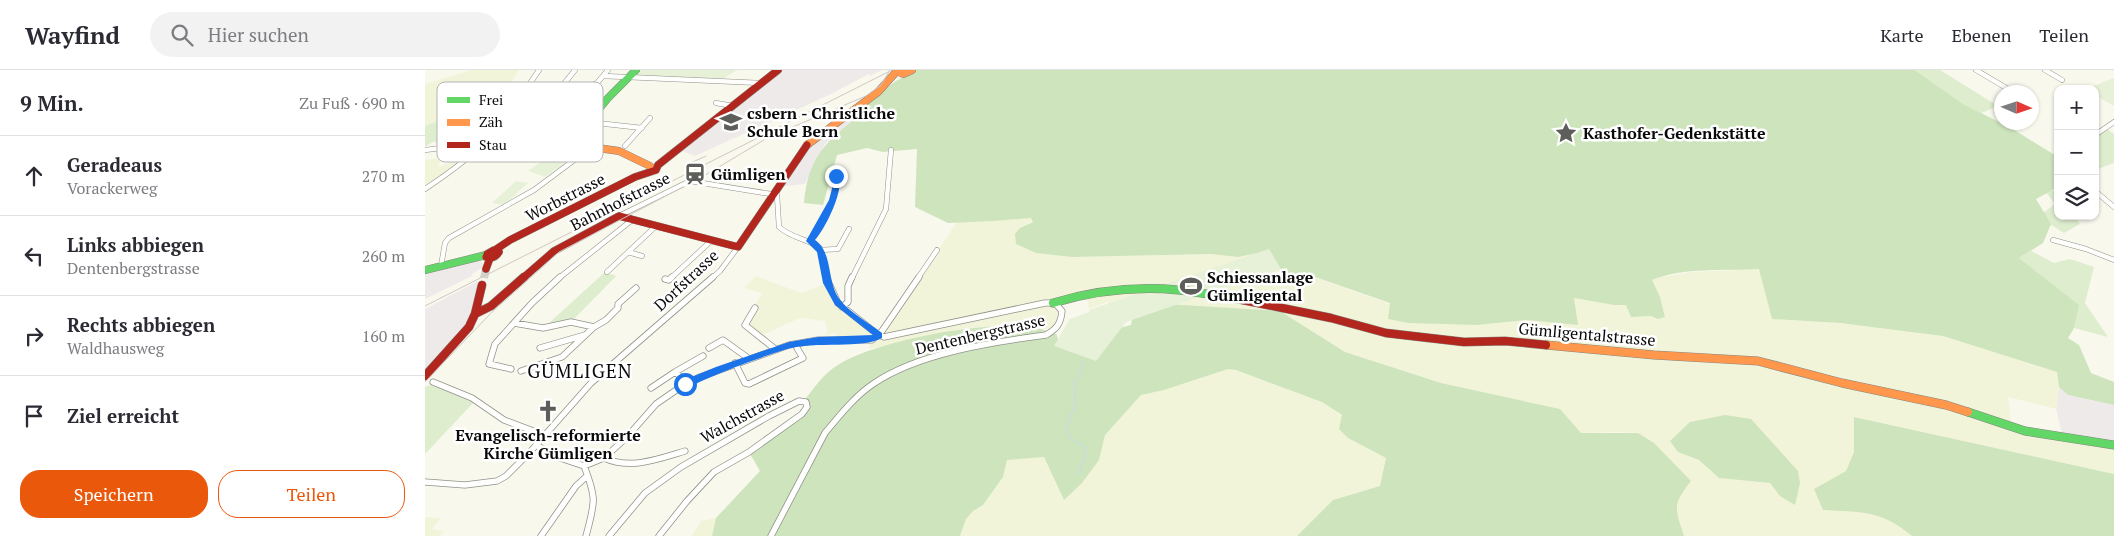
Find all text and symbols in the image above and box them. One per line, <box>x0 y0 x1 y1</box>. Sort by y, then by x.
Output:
search box <box>150 12 500 57</box>
text: Wayfind <box>25 19 120 51</box>
icon: search <box>168 21 196 49</box>
text: Hier suchen <box>208 22 309 47</box>
text: Karte <box>1880 23 1924 47</box>
text: Ebenen <box>1952 23 2011 47</box>
text: Teilen <box>2039 23 2089 47</box>
legend <box>437 82 603 162</box>
north arrow <box>1994 85 2039 130</box>
map controls <box>2054 85 2099 220</box>
button: + <box>2054 85 2099 130</box>
text: 9 Min. <box>20 89 84 117</box>
text: Frei <box>479 90 503 109</box>
text: Zu Fuß · 690 m <box>299 92 405 114</box>
place label: csbern - Christliche Schule Bern <box>747 102 895 142</box>
school or university icon: csbern - Christliche Schule Bern <box>718 109 744 135</box>
text: Zäh <box>479 112 503 131</box>
place icon: Kasthofer-Gedenkstätte <box>1553 120 1579 146</box>
place label: Kasthofer-Gedenkstätte <box>1583 122 1766 144</box>
button: − <box>2054 130 2099 175</box>
text: Stau <box>479 135 507 154</box>
text: Geradeaus <box>67 152 162 177</box>
station icon: Gümligen <box>682 161 708 187</box>
icon: ahead <box>20 162 48 190</box>
place label: Gümligen <box>711 163 786 185</box>
text: 270 m <box>362 165 405 187</box>
route end <box>825 165 848 188</box>
street label: Bahnhofstrasse <box>566 166 674 236</box>
street label: Worbstrasse <box>521 168 609 226</box>
button: layers <box>2054 175 2099 220</box>
text: Vorackerweg <box>67 177 157 199</box>
text: Links abbiegen <box>67 232 204 257</box>
icon: left <box>20 242 48 270</box>
street label: Dorfstrasse <box>649 244 723 316</box>
text: 260 m <box>362 245 405 267</box>
text: Dentenbergstrasse <box>67 257 200 279</box>
place label: Schiessanlage Gümligental <box>1207 266 1314 306</box>
sports icon: Schiessanlage Gümligental <box>1178 273 1204 299</box>
street label: Dentenbergstrasse <box>913 308 1047 360</box>
text: Rechts abbiegen <box>67 312 215 337</box>
street label: Gümligentalstrasse <box>1518 317 1656 351</box>
icon: right <box>20 322 48 350</box>
text: 160 m <box>362 325 405 347</box>
text: Waldhausweg <box>67 337 164 359</box>
district label: GÜMLIGEN <box>527 358 633 383</box>
route start <box>674 373 697 396</box>
street label: Walchstrasse <box>696 384 788 448</box>
church icon: Evangelisch-reformierte Kirche Gümligen <box>535 398 561 424</box>
icon: arrive <box>20 402 48 430</box>
text: Ziel erreicht <box>67 403 179 428</box>
place label: Evangelisch-reformierte Kirche Gümligen <box>455 424 641 464</box>
button: Speichern <box>20 470 208 518</box>
button: Teilen <box>218 470 405 518</box>

